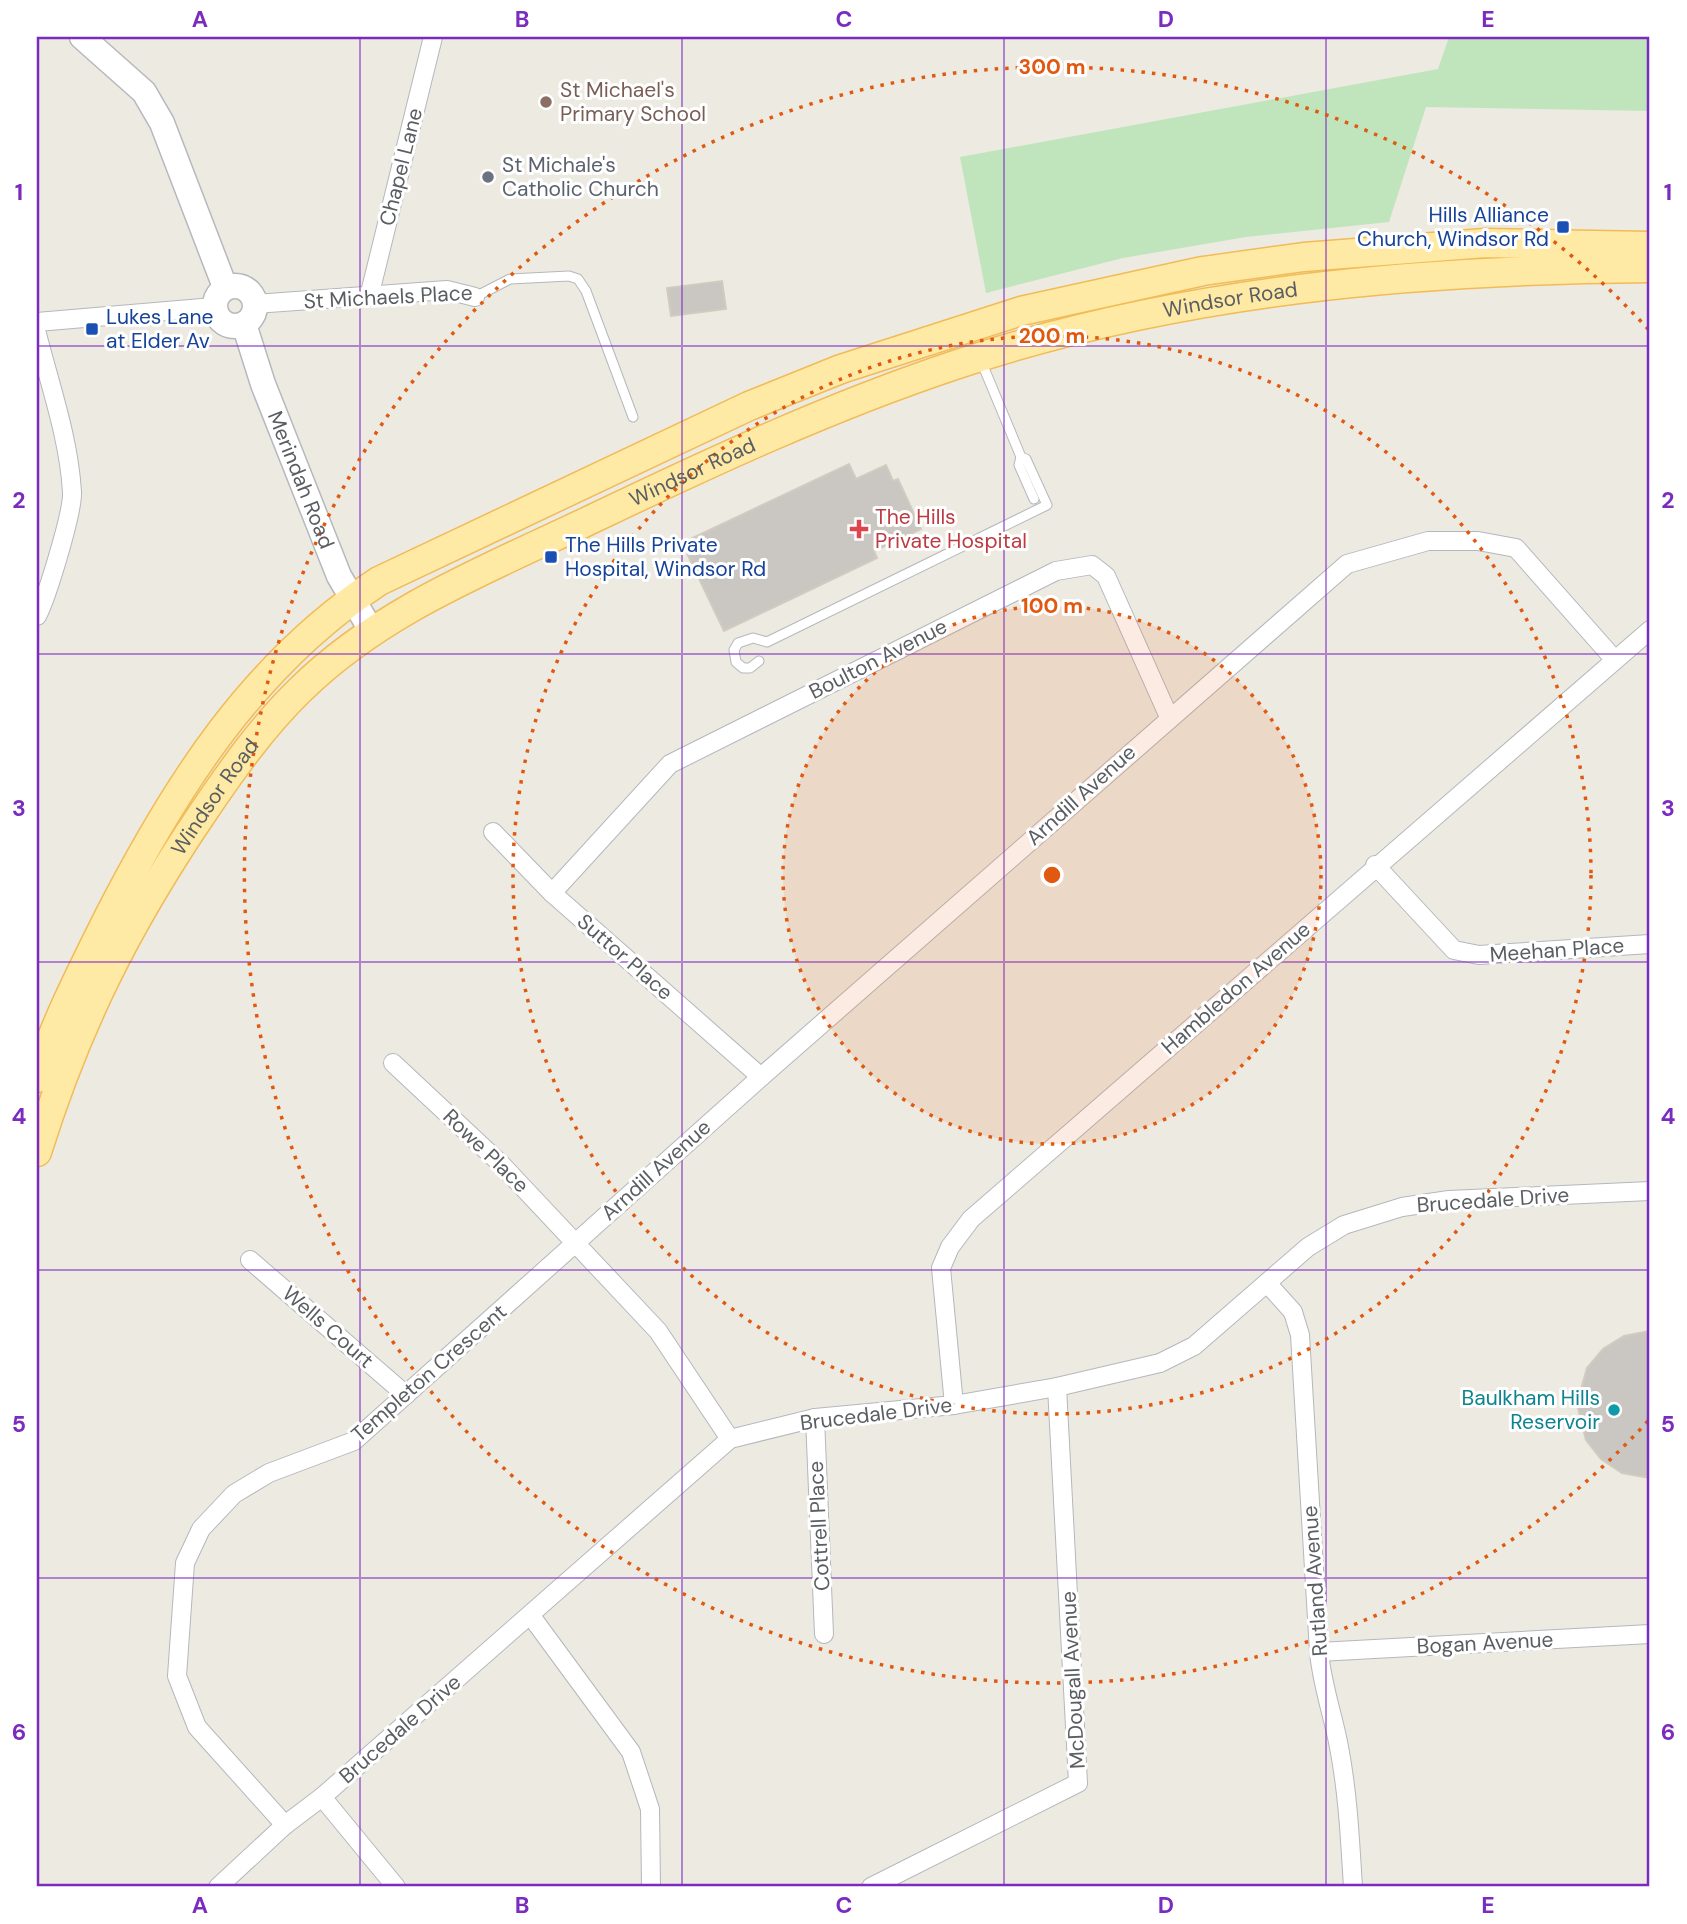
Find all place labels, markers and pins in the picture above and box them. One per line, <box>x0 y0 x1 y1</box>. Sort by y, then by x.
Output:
place label: St Michael's Primary School <box>560 76 706 128</box>
marker: St Michael's Primary School <box>538 94 554 110</box>
place label: St Michale's Catholic Church <box>502 151 659 203</box>
marker: St Michale's Catholic Church <box>480 169 496 185</box>
place label: Hills Alliance Church, Windsor Rd <box>1357 201 1549 253</box>
marker: Hills Alliance Church, Windsor Rd <box>1555 219 1571 235</box>
place label: Lukes Lane at Elder Av <box>106 303 214 355</box>
marker: Lukes Lane at Elder Av <box>84 321 100 337</box>
place label: The Hills Private Hospital <box>875 503 1027 555</box>
marker: The Hills Private Hospital <box>849 519 869 539</box>
place label: The Hills Private Hospital, Windsor Rd <box>565 531 766 583</box>
marker: The Hills Private Hospital, Windsor Rd <box>543 549 559 565</box>
centre of rings <box>1040 863 1064 887</box>
place label: Baulkham Hills Reservoir <box>1462 1384 1600 1436</box>
marker: Baulkham Hills Reservoir <box>1606 1402 1622 1418</box>

